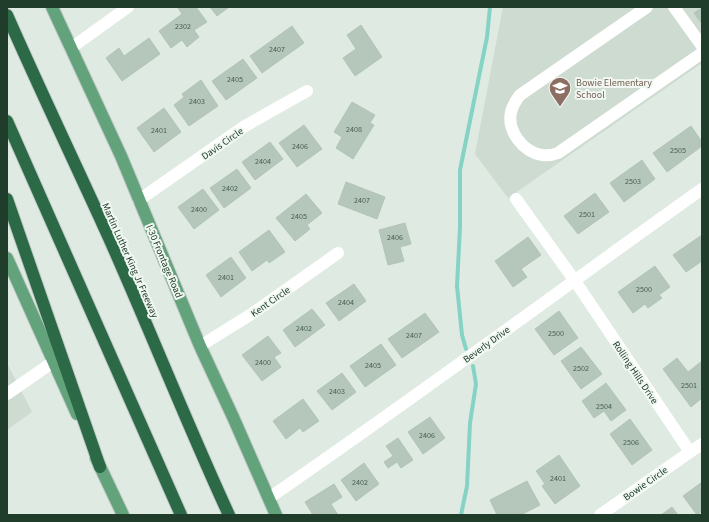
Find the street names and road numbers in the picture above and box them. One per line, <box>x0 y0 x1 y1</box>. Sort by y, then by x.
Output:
street label: Davis Circle <box>199 124 246 163</box>
street label: Martin Luther King Jr Freeway <box>98 201 162 320</box>
street label: I-30 Frontage Road <box>142 223 186 300</box>
street label: Kent Circle <box>248 283 293 320</box>
street label: Beverly Drive <box>460 323 513 367</box>
street label: Rolling Hills Drive <box>609 338 661 407</box>
street label: Bowie Circle <box>620 463 671 504</box>

